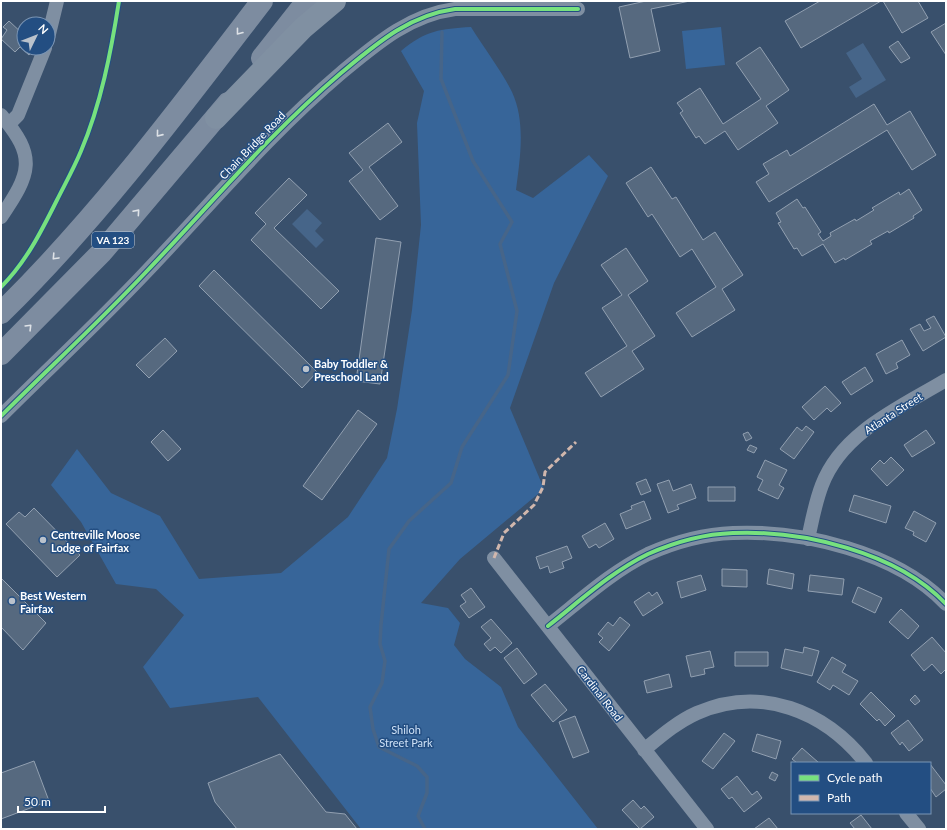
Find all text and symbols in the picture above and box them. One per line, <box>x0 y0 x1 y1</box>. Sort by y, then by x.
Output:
north arrow <box>16 16 56 56</box>
text: N <box>36 21 51 36</box>
one-way arrow <box>236 27 243 34</box>
street label: Chain Bridge Road <box>216 108 288 182</box>
one-way arrow <box>156 130 163 137</box>
one-way arrow <box>133 209 140 217</box>
road number: VA 123 <box>92 232 134 248</box>
one-way arrow <box>53 253 60 260</box>
one-way arrow <box>24 324 32 332</box>
place label: Baby Toddler & Preschool Land <box>314 357 389 383</box>
marker: Baby Toddler & Preschool Land <box>301 364 311 374</box>
street label: Atlanta Street <box>862 389 924 437</box>
place label: Centreville Moose Lodge of Fairfax <box>51 528 140 554</box>
marker: Centreville Moose Lodge of Fairfax <box>38 535 48 545</box>
place label: Best Western Fairfax <box>20 589 86 615</box>
marker: Best Western Fairfax <box>7 596 17 606</box>
street label: Cardinal Road <box>574 663 626 723</box>
park label: Shiloh Street Park <box>379 723 433 749</box>
legend <box>791 762 931 814</box>
text: Cycle path <box>827 770 882 785</box>
scale bar <box>18 788 105 814</box>
text: Path <box>827 790 851 805</box>
text: 50 m <box>24 794 51 809</box>

